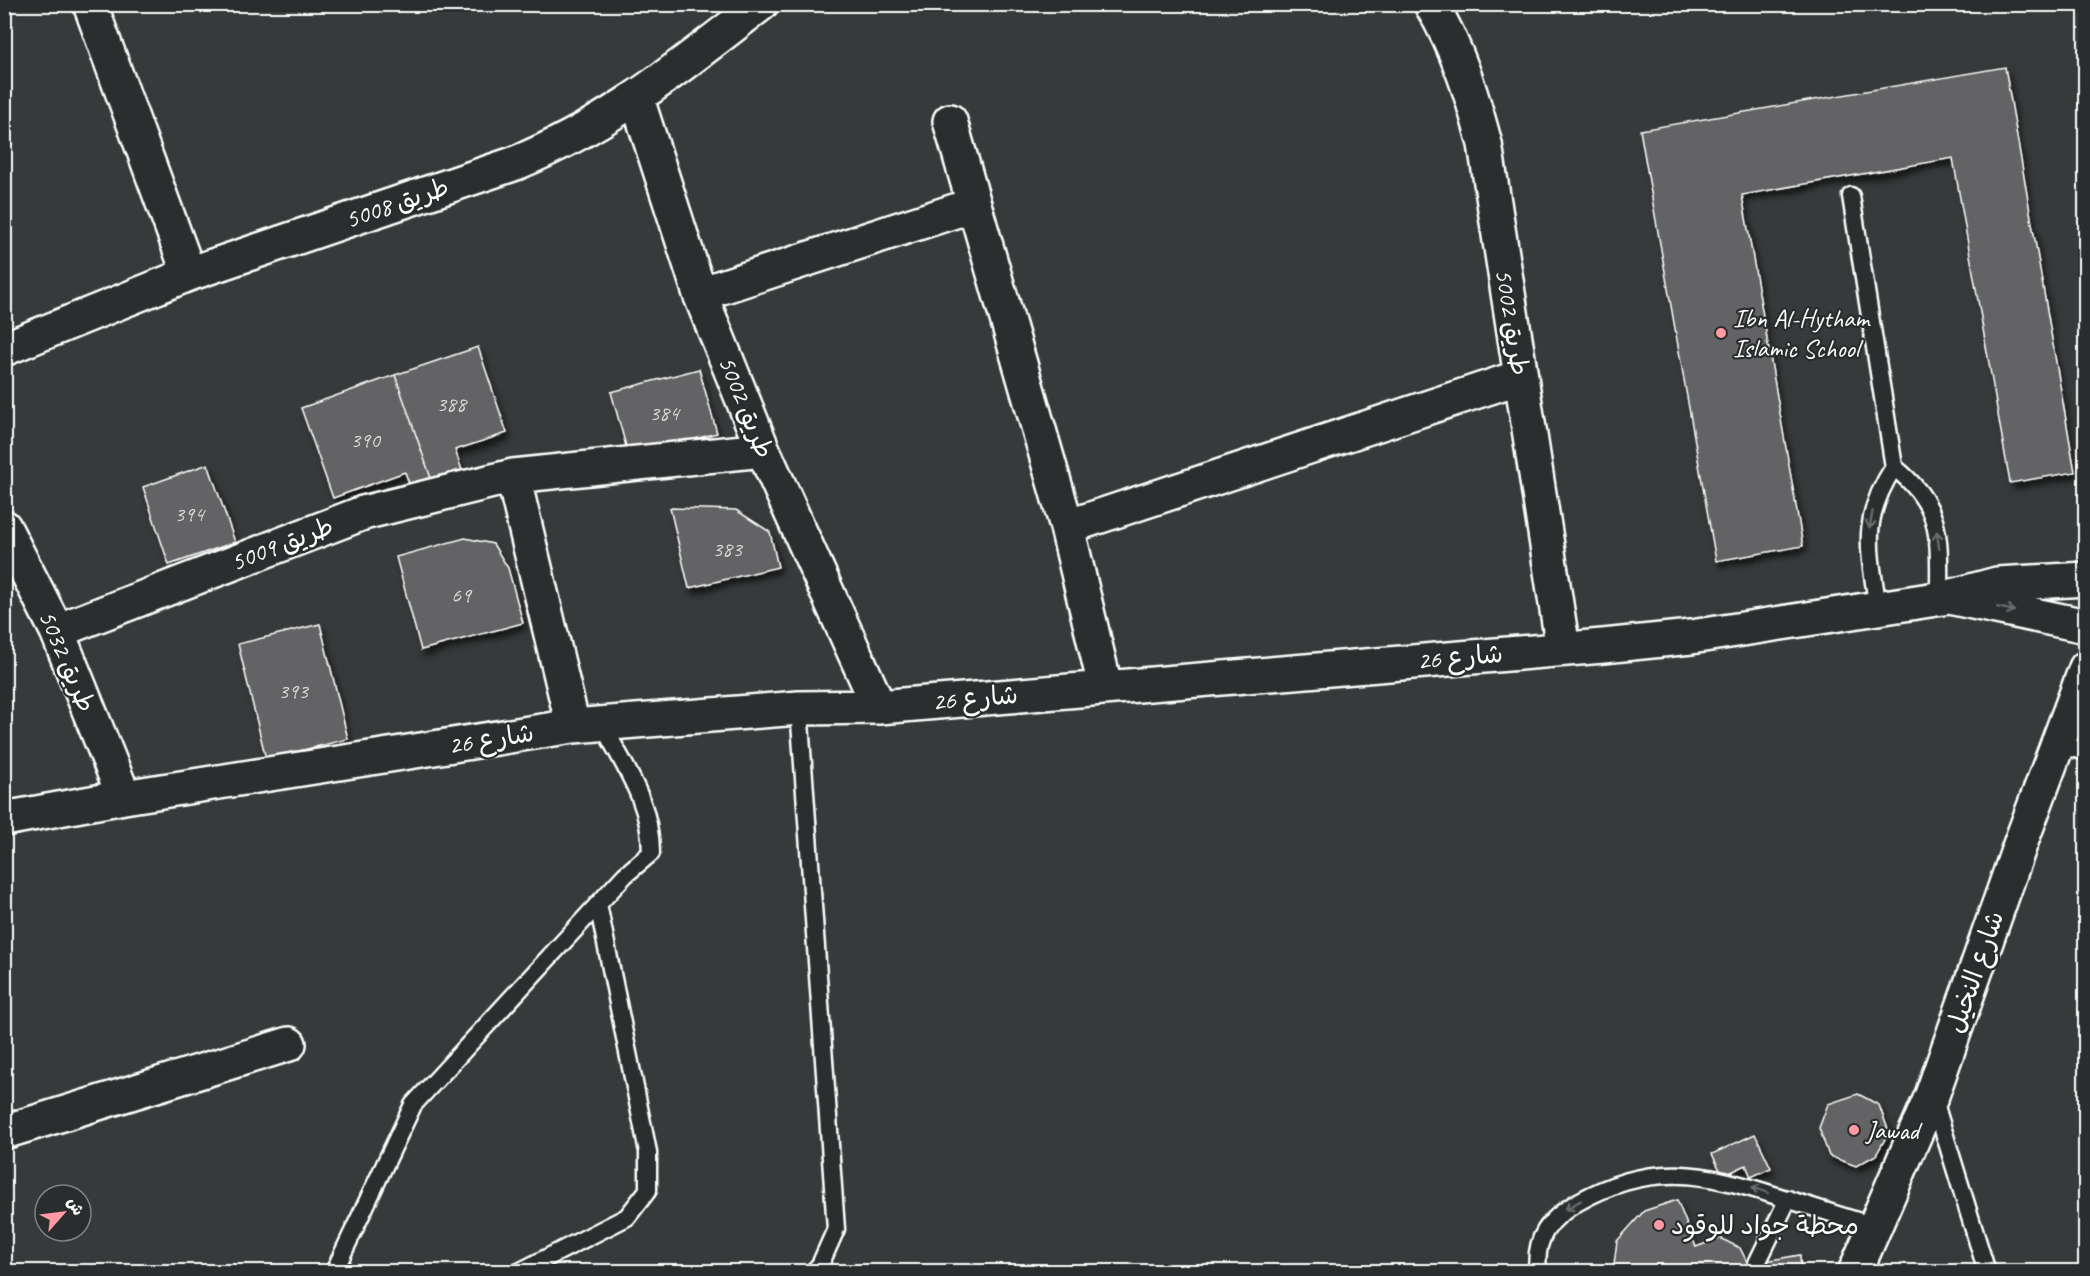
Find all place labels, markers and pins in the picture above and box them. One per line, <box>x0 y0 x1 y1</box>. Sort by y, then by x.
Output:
place label: Ibn Al-Hytham Islamic School <box>1733 302 1871 365</box>
marker: Ibn Al-Hytham Islamic School <box>1714 326 1728 340</box>
place label: Jawad <box>1864 1114 1923 1147</box>
marker: Jawad <box>1847 1123 1861 1137</box>
place label: محطة جواد للوقود <box>1671 1209 1859 1242</box>
marker: محطة جواد للوقود <box>1652 1218 1666 1232</box>

